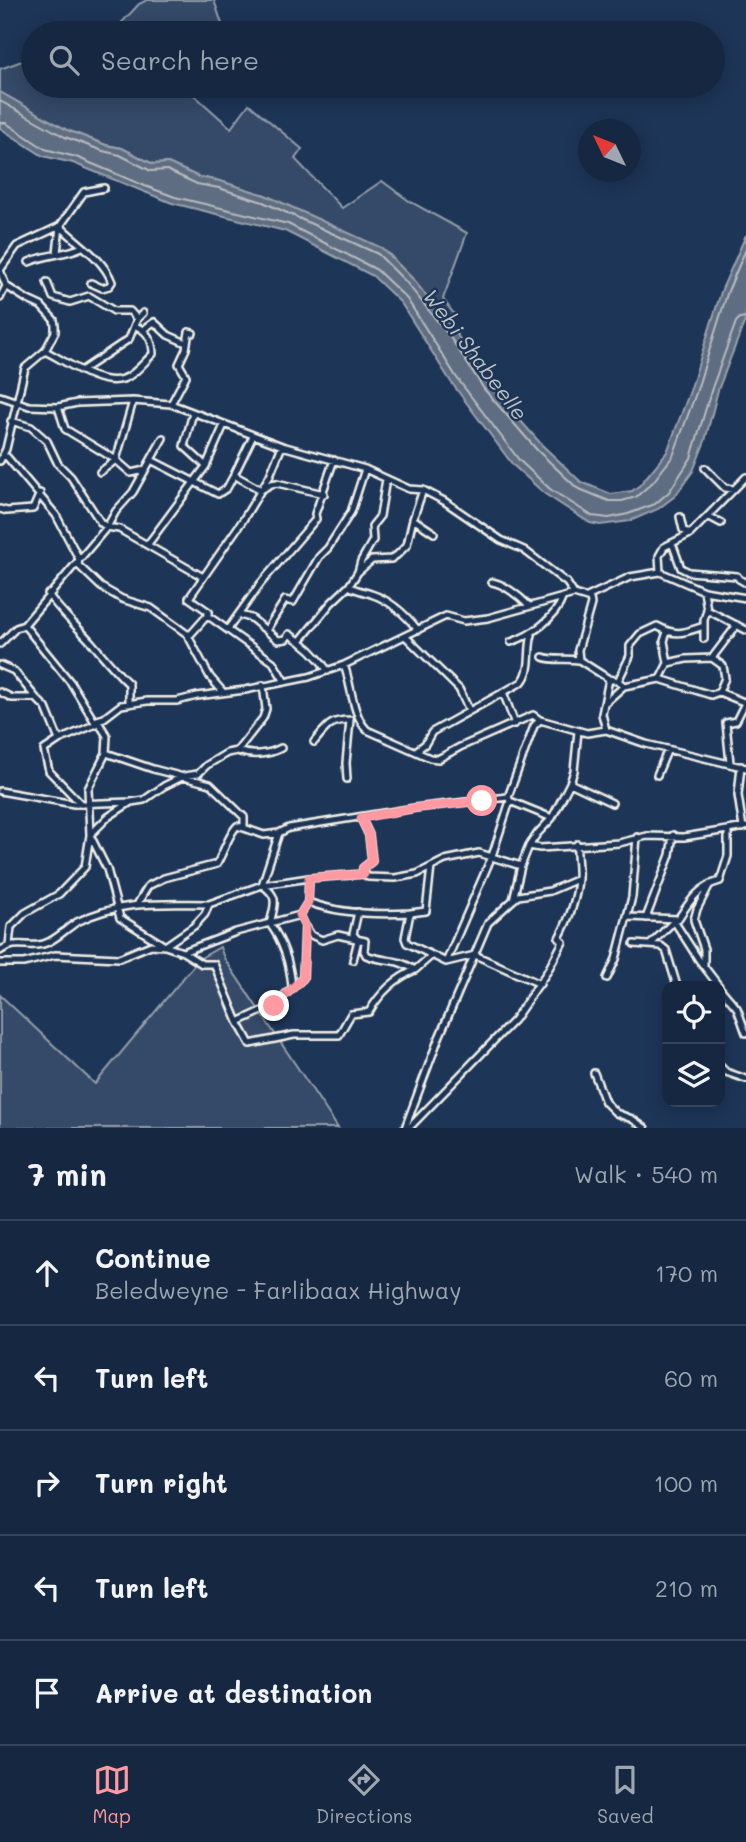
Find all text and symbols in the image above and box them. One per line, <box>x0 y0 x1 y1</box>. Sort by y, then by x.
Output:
search box <box>21 21 725 98</box>
icon: search <box>45 41 83 79</box>
text: Search here <box>101 43 259 77</box>
north arrow <box>578 119 641 182</box>
water label: Webi Shabeelle <box>418 283 534 425</box>
route start <box>466 785 497 816</box>
map controls <box>662 981 725 1107</box>
button: locate <box>662 981 725 1044</box>
route end <box>258 990 289 1021</box>
button: layers <box>662 1044 725 1107</box>
text: 7 min <box>28 1154 107 1194</box>
text: Walk · 540 m <box>574 1159 718 1189</box>
text: Continue <box>95 1241 211 1275</box>
icon: ahead <box>28 1254 66 1292</box>
text: 170 m <box>655 1258 718 1288</box>
text: Beledweyne - Farlibaax Highway <box>95 1275 461 1305</box>
icon: left <box>28 1359 66 1397</box>
text: Turn left <box>95 1361 208 1395</box>
text: 60 m <box>664 1363 718 1393</box>
icon: right <box>28 1464 66 1502</box>
text: Turn right <box>95 1466 228 1500</box>
text: 100 m <box>654 1468 718 1498</box>
icon: left <box>28 1569 66 1607</box>
text: Turn left <box>95 1571 208 1605</box>
text: 210 m <box>655 1573 718 1603</box>
icon: arrive <box>28 1674 66 1712</box>
text: Arrive at destination <box>95 1676 372 1710</box>
tab: Map <box>92 1761 131 1828</box>
tab: Directions <box>316 1761 412 1828</box>
tab: Saved <box>597 1761 654 1828</box>

